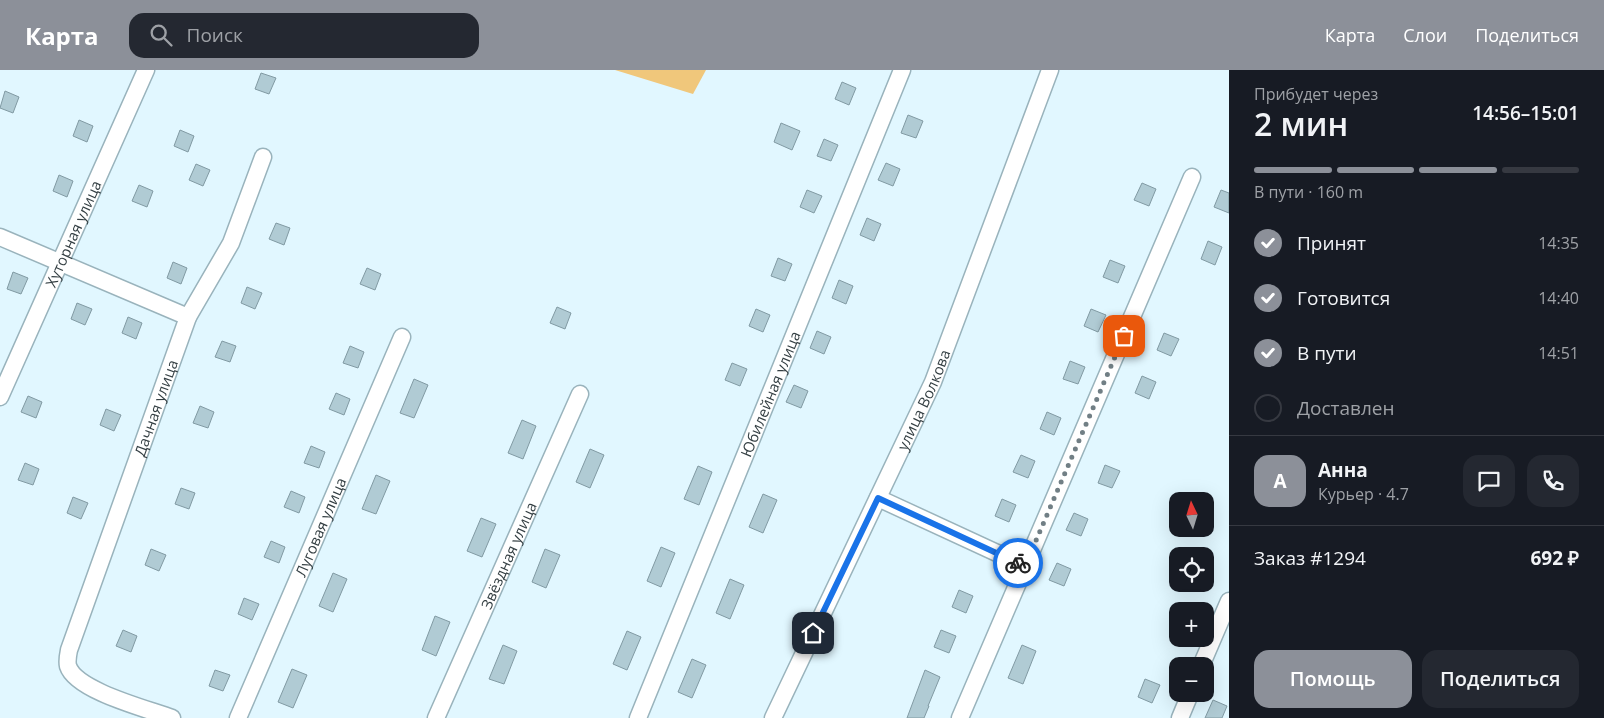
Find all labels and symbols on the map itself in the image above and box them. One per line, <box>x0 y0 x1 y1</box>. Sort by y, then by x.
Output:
street label: Хуторная улица <box>40 177 106 290</box>
pin <box>1103 315 1145 357</box>
street label: Юбилейная улица <box>735 328 805 460</box>
street label: улица Волкова <box>892 347 954 453</box>
street label: Дачная улица <box>129 357 182 459</box>
street label: Луговая улица <box>290 474 350 580</box>
north arrow <box>1169 492 1214 538</box>
street label: Звёздная улица <box>476 499 541 612</box>
courier <box>993 538 1043 588</box>
pin <box>792 612 834 654</box>

